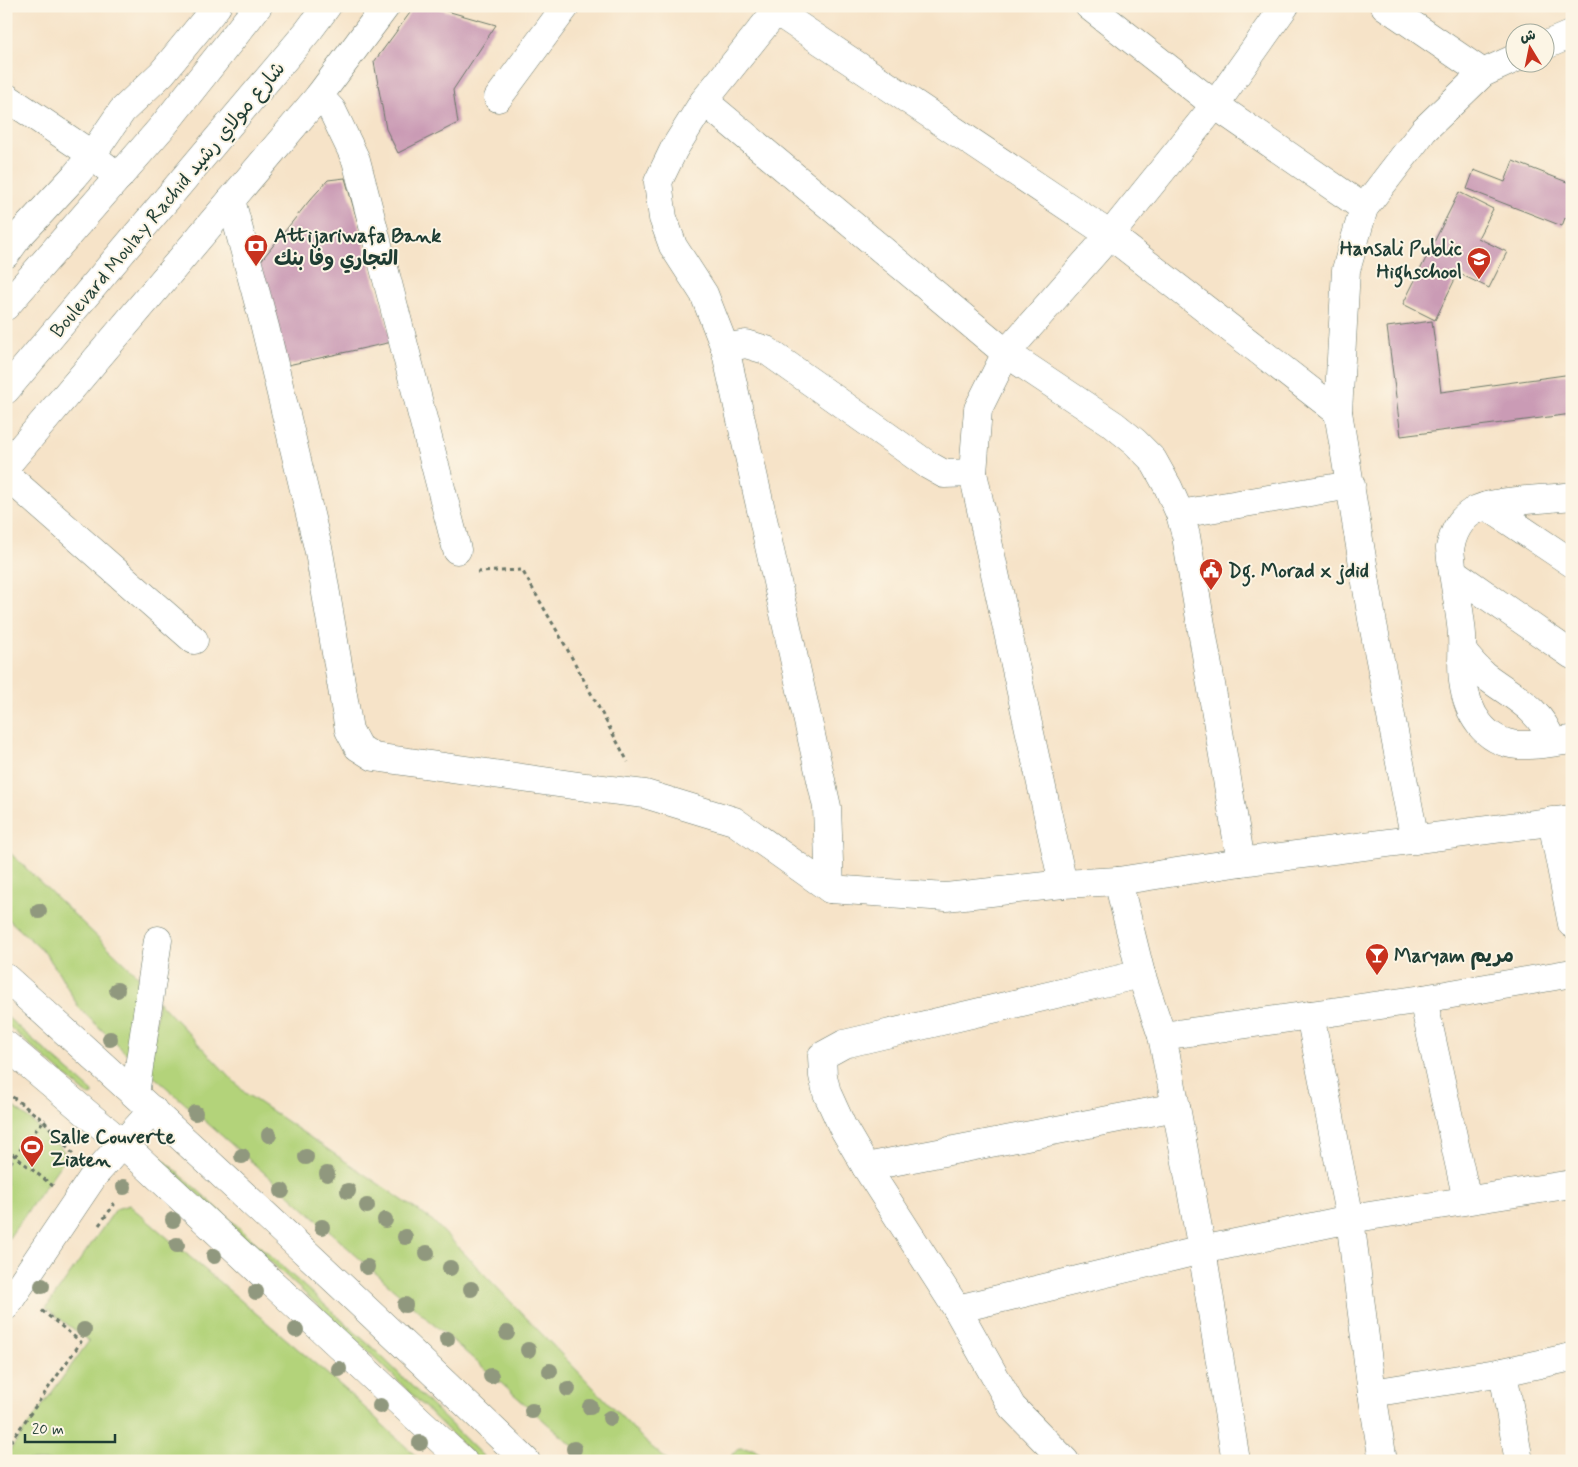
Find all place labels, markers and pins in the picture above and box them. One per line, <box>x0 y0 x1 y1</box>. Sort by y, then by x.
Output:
place label: Attijariwafa Bank التجاري وفا بنك <box>274 223 441 274</box>
bank icon: Attijariwafa Bank التجاري وفا بنك <box>243 233 269 267</box>
place label: Hansali Public Highschool <box>1340 236 1462 288</box>
school or university icon: Hansali Public Highschool <box>1466 246 1492 280</box>
public building icon: Dg. Morad x jdid <box>1198 557 1224 591</box>
place label: Dg. Morad x jdid <box>1228 558 1369 587</box>
bar icon: Maryam مريم <box>1364 942 1390 976</box>
place label: Maryam مريم <box>1394 943 1514 970</box>
place label: Salle Couverte Ziaten <box>50 1124 176 1174</box>
sports icon: Salle Couverte Ziaten <box>19 1134 45 1168</box>

